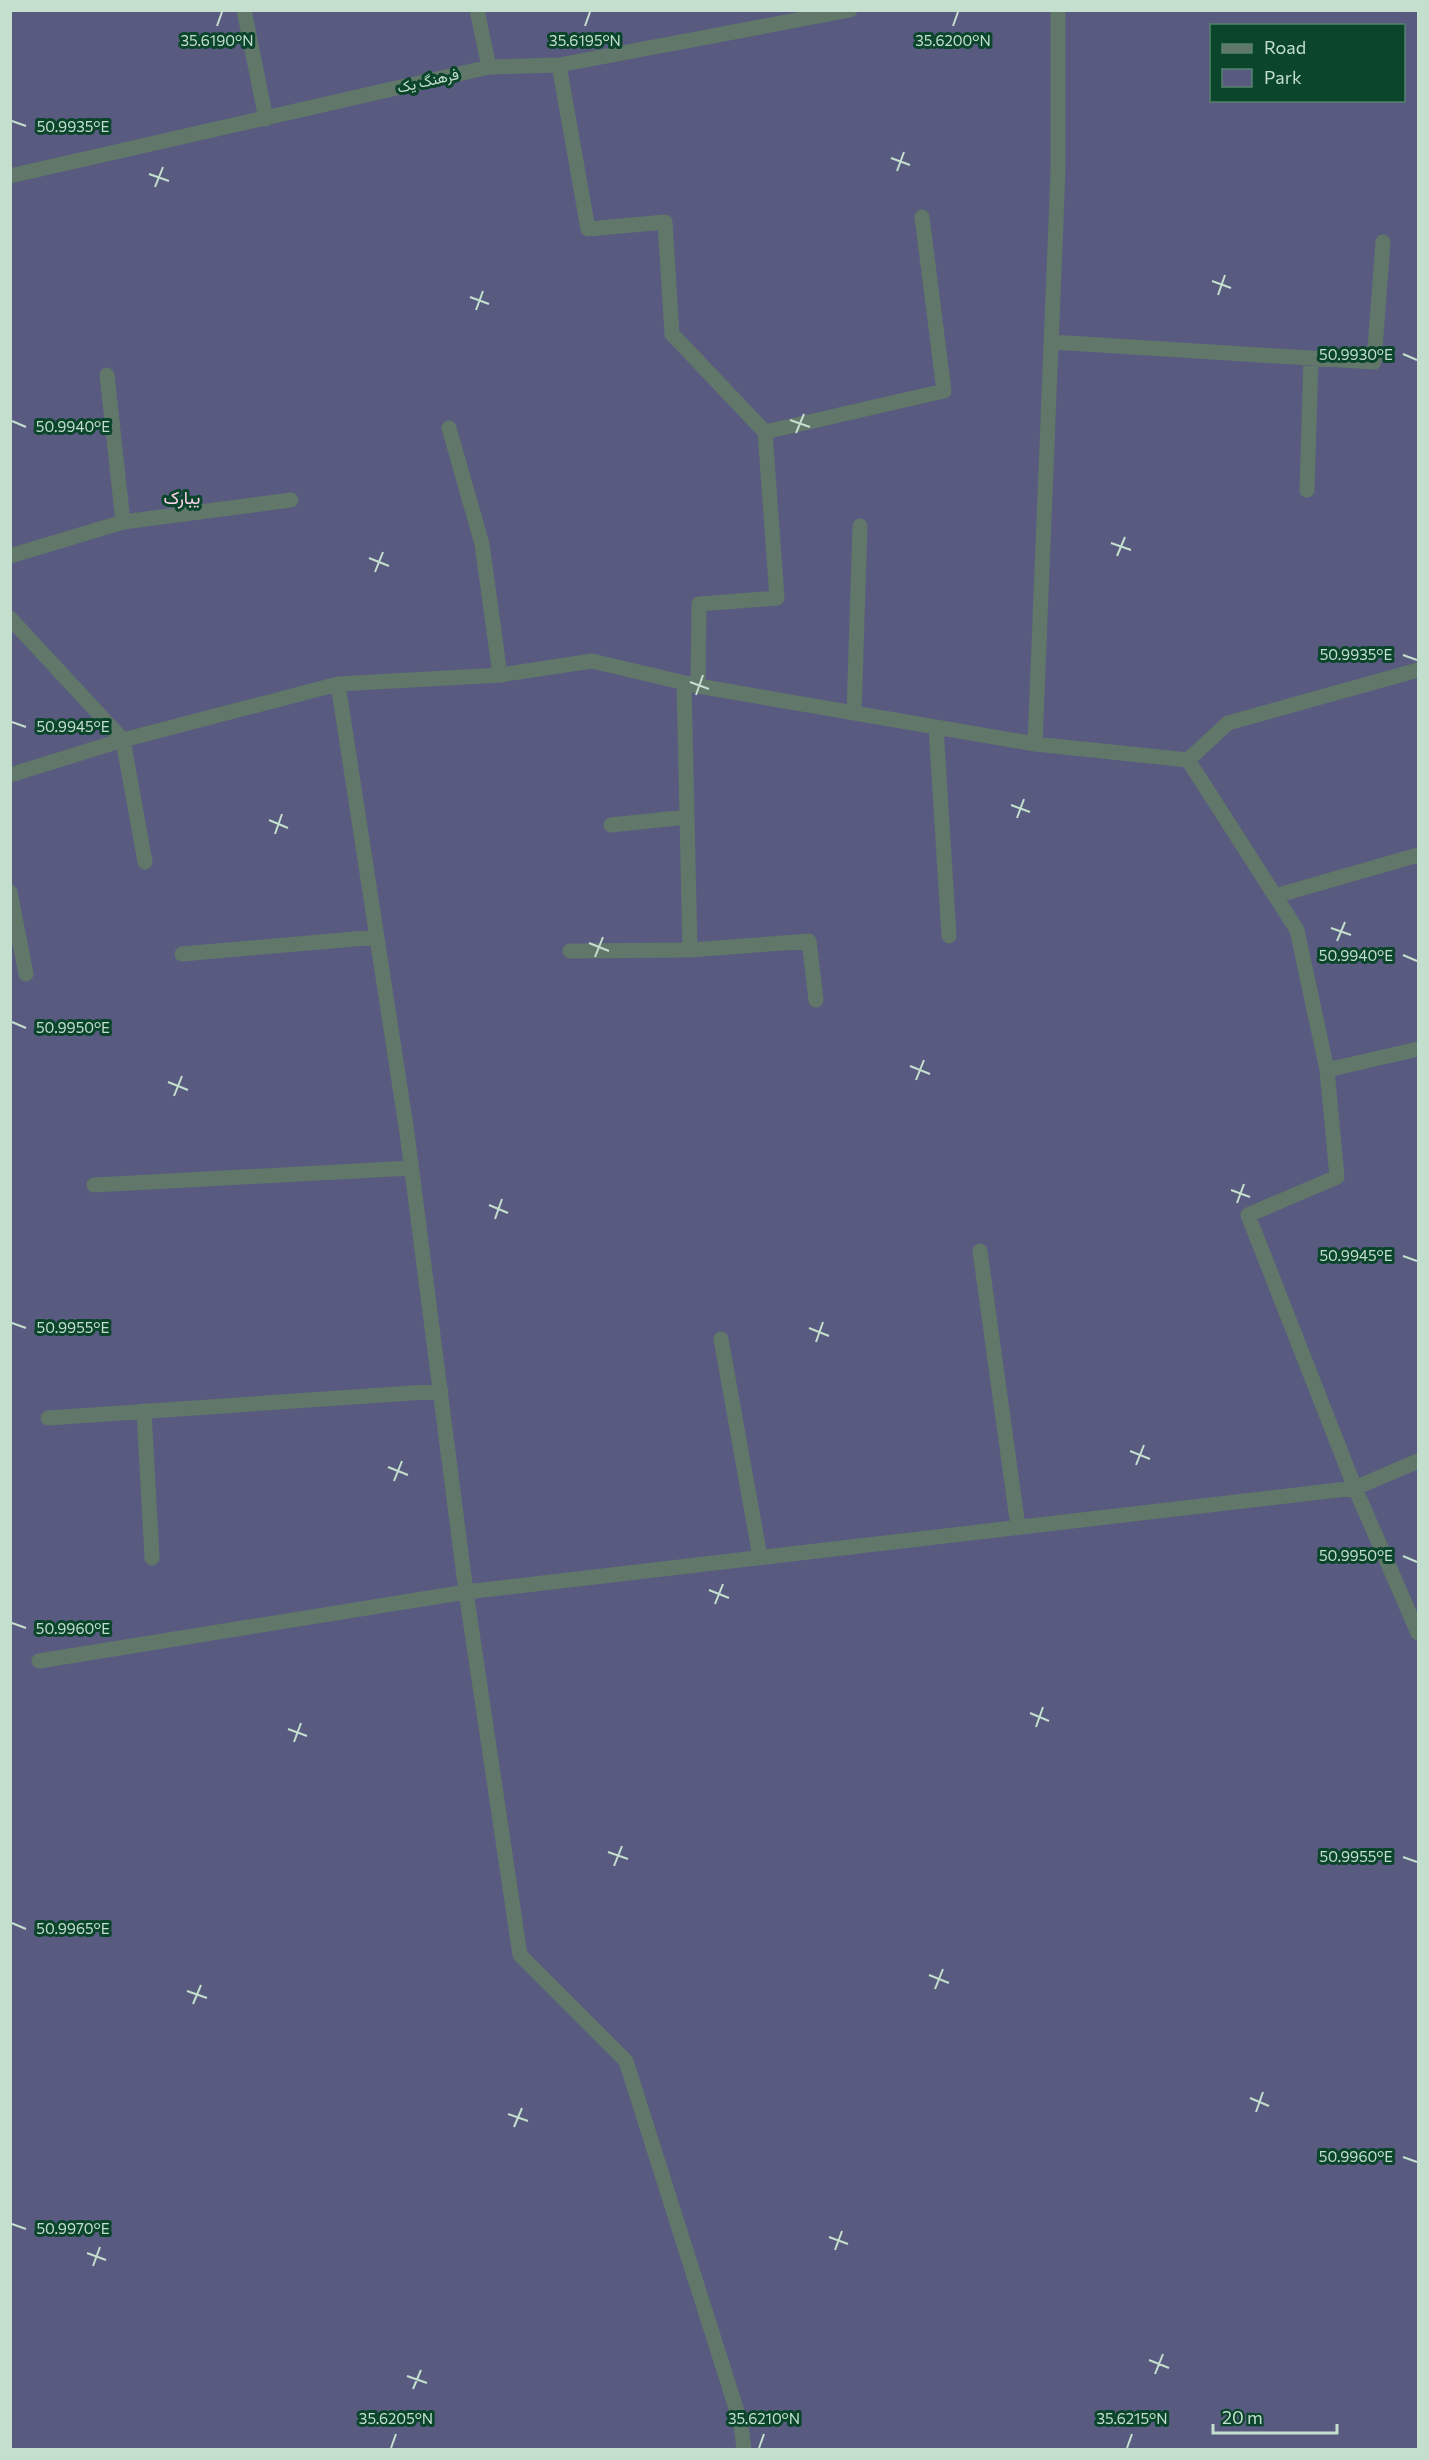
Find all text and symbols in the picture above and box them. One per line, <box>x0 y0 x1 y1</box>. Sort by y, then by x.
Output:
legend <box>1210 24 1405 102</box>
text: 35.6190°N <box>181 31 253 49</box>
text: 35.6195°N <box>549 31 621 49</box>
text: 35.6200°N <box>915 31 991 49</box>
text: Road <box>1264 36 1306 58</box>
street label: فرهنگ یک <box>395 64 461 97</box>
text: Park <box>1264 66 1302 88</box>
text: 50.9935°E <box>37 117 109 135</box>
text: 50.9930°E <box>1319 345 1393 363</box>
text: 50.9940°E <box>36 417 110 435</box>
district label: یبارک <box>164 486 200 509</box>
text: 50.9935°E <box>1320 645 1392 663</box>
text: 50.9945°E <box>36 717 110 735</box>
text: 50.9940°E <box>1319 946 1393 964</box>
text: 50.9950°E <box>36 1018 110 1036</box>
text: 50.9945°E <box>1319 1246 1393 1264</box>
text: 50.9955°E <box>37 1318 110 1336</box>
text: 50.9950°E <box>1319 1546 1393 1564</box>
text: 50.9960°E <box>36 1619 110 1637</box>
text: 50.9955°E <box>1320 1847 1393 1865</box>
text: 50.9965°E <box>36 1919 110 1937</box>
text: 50.9960°E <box>1319 2147 1393 2165</box>
text: 50.9970°E <box>36 2219 110 2237</box>
scale bar <box>1213 2397 1338 2435</box>
text: 20 m <box>1222 2406 1263 2428</box>
text: 35.6205°N <box>359 2409 433 2427</box>
text: 35.6210°N <box>728 2409 800 2427</box>
text: 35.6215°N <box>1097 2409 1168 2427</box>

